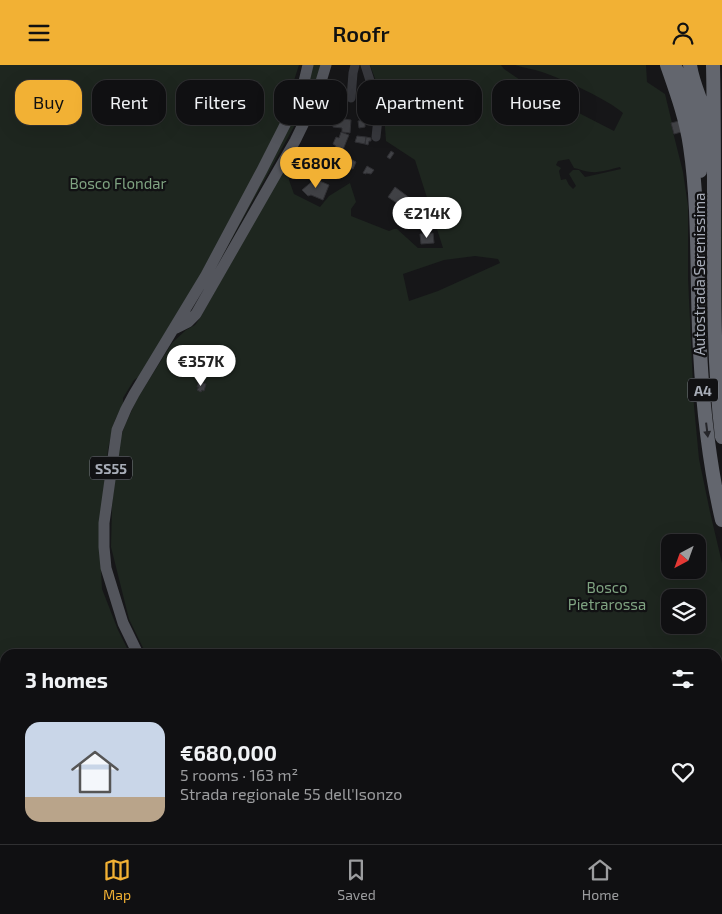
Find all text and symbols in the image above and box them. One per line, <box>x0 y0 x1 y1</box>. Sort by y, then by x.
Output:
icon: menu <box>25 19 53 47</box>
icon: person <box>669 19 697 47</box>
text: Roofr <box>332 20 390 46</box>
chip: Buy <box>15 80 82 125</box>
chip: Rent <box>92 80 166 125</box>
chip: Filters <box>176 80 264 125</box>
chip: New <box>274 80 347 125</box>
chip: Apartment <box>357 80 482 125</box>
chip: House <box>492 80 579 125</box>
pin: €680K <box>281 147 351 189</box>
text: €680K <box>291 153 341 172</box>
park label: Bosco Flondar <box>69 174 167 192</box>
street label: Autostrada Serenissima <box>690 193 708 356</box>
pin: €214K <box>392 197 462 239</box>
text: €214K <box>404 203 450 222</box>
pin: €357K <box>166 345 236 387</box>
text: €357K <box>178 351 224 370</box>
road number: A4 <box>688 379 718 401</box>
one-way arrow <box>703 422 711 438</box>
road number: SS55 <box>90 457 132 479</box>
north arrow <box>661 534 706 579</box>
map controls <box>661 534 706 634</box>
park label: Bosco Pietrarossa <box>568 578 646 613</box>
button: layers <box>661 589 706 634</box>
icon: filters <box>669 665 697 693</box>
text: 3 homes <box>25 667 108 692</box>
text: €680,000 <box>180 740 277 765</box>
icon: home <box>65 742 125 802</box>
icon: heart <box>669 758 697 786</box>
text: 5 rooms · 163 m² <box>180 765 298 784</box>
text: Strada regionale 55 dell'Isonzo <box>180 784 402 803</box>
tab: Map <box>103 856 131 903</box>
tab: Saved <box>337 856 376 903</box>
tab: Home <box>582 856 619 903</box>

